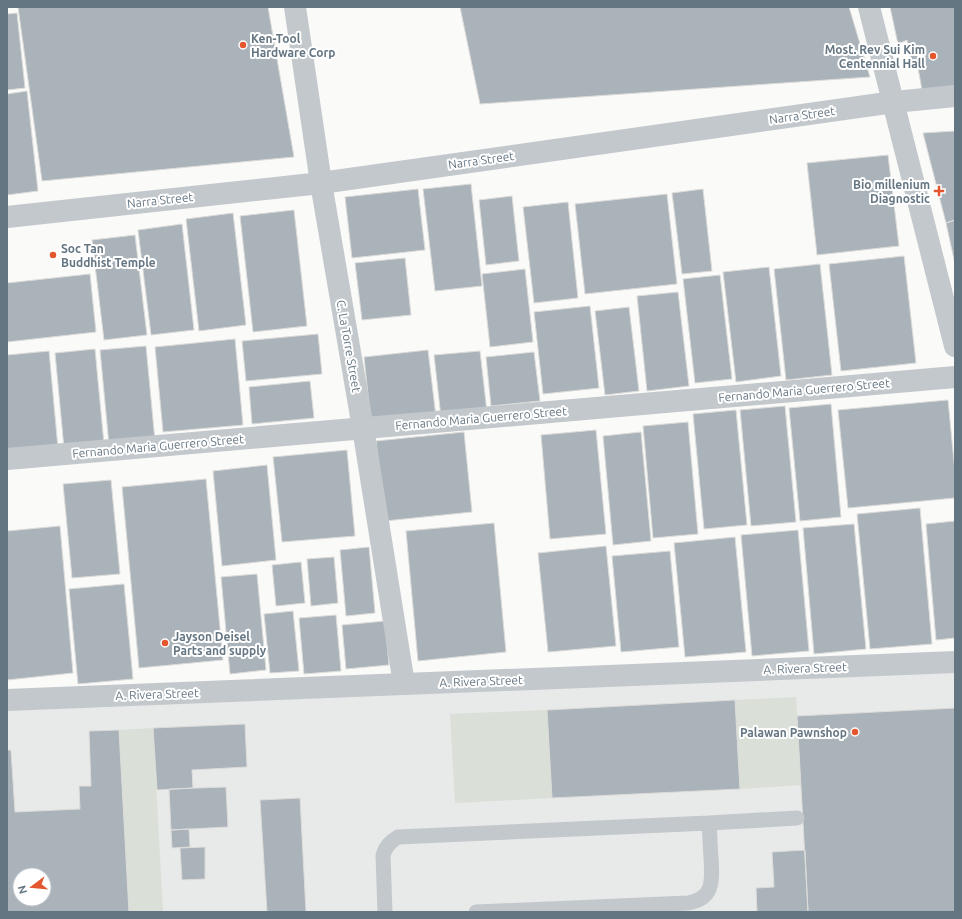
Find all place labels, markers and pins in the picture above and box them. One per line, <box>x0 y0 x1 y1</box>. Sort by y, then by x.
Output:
place label: Ken-Tool Hardware Corp <box>251 32 336 59</box>
marker: Ken-Tool Hardware Corp <box>238 40 248 50</box>
place label: Most. Rev Sui Kim Centennial Hall <box>825 43 925 70</box>
marker: Most. Rev Sui Kim Centennial Hall <box>928 51 938 61</box>
place label: Bio millenium Diagnostic <box>853 178 930 205</box>
marker: Bio millenium Diagnostic <box>933 185 945 197</box>
place label: Soc Tan Buddhist Temple <box>61 242 156 269</box>
marker: Soc Tan Buddhist Temple <box>48 250 58 260</box>
place label: Jayson Deisel Parts and supply <box>173 630 267 657</box>
marker: Jayson Deisel Parts and supply <box>160 638 170 648</box>
place label: Palawan Pawnshop <box>740 726 847 739</box>
marker: Palawan Pawnshop <box>850 727 860 737</box>

